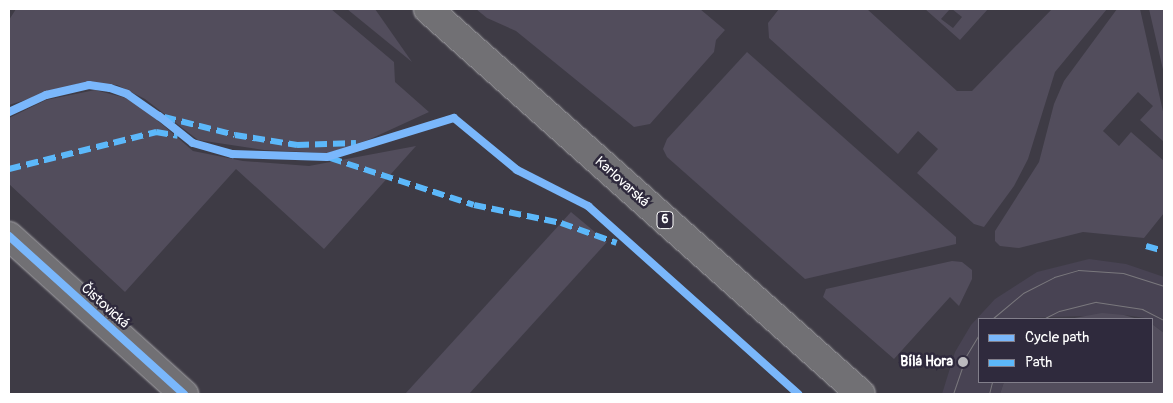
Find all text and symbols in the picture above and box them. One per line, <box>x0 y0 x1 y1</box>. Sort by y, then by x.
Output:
street label: Karlovarská <box>591 153 653 211</box>
road number: 6 <box>656 210 674 230</box>
street label: Čistovická <box>77 280 133 332</box>
legend <box>978 318 1153 383</box>
text: Cycle path <box>1025 328 1089 347</box>
text: Path <box>1025 353 1052 372</box>
place label: Bílá Hora <box>900 354 953 370</box>
marker: Bílá Hora <box>957 356 969 368</box>

